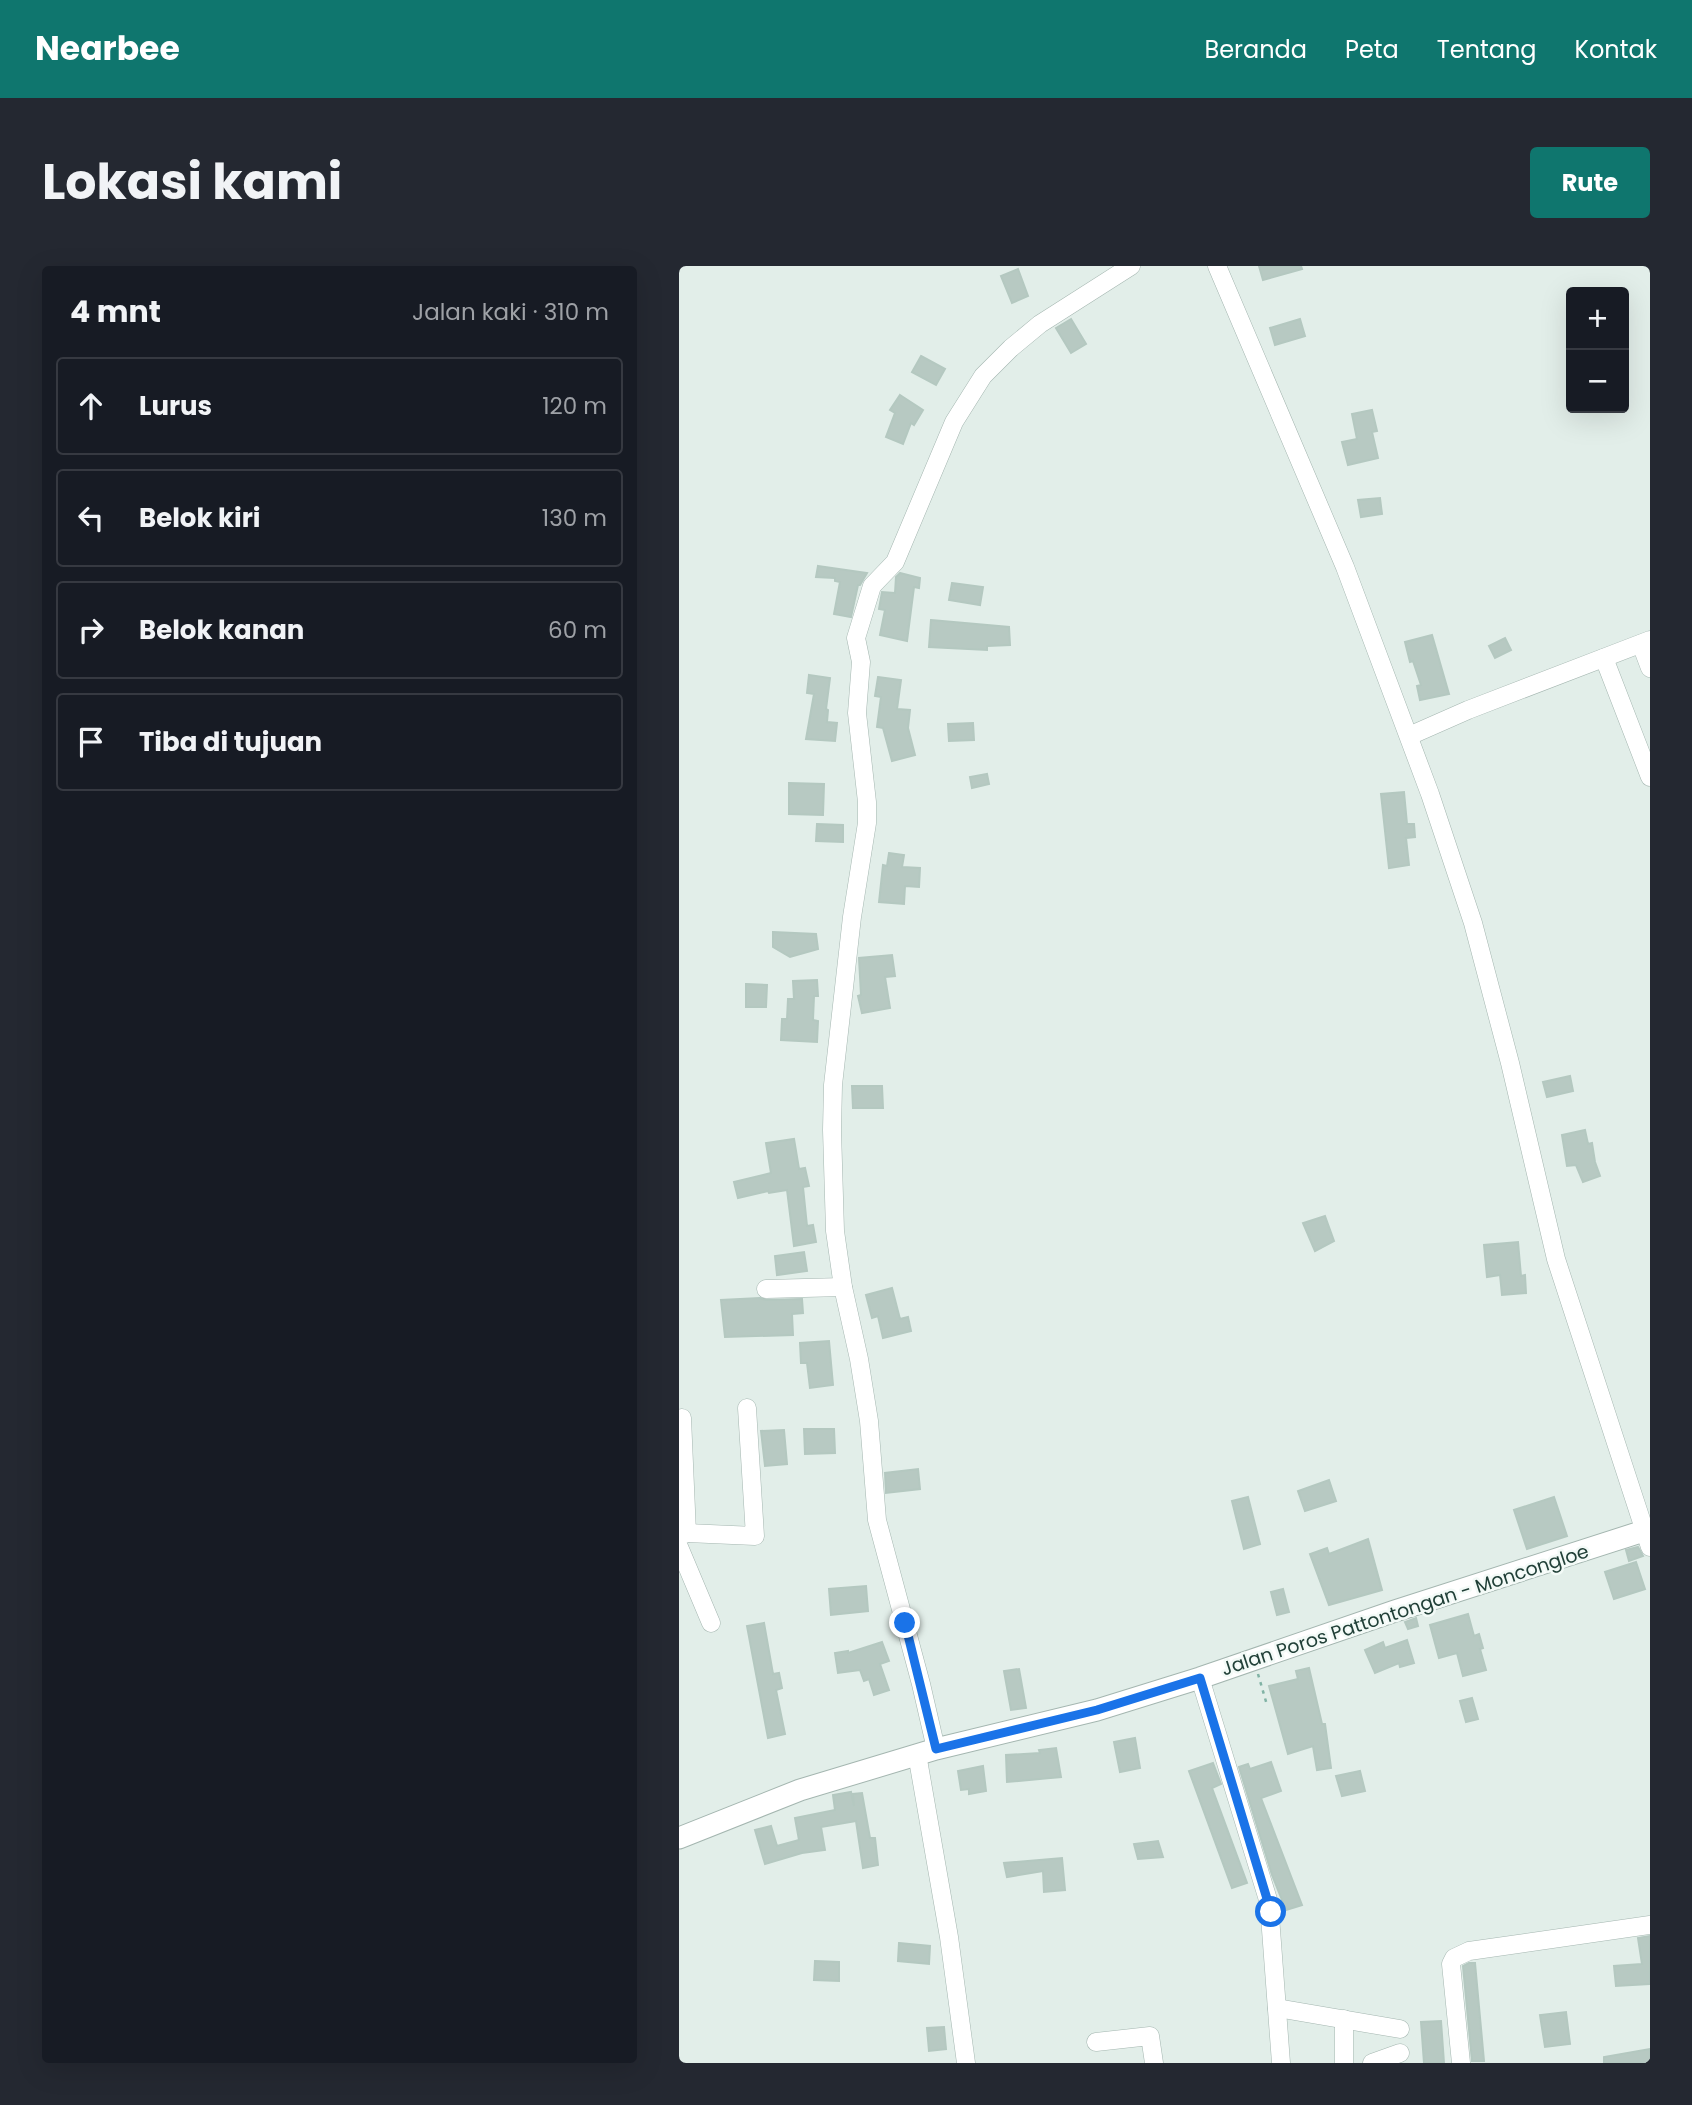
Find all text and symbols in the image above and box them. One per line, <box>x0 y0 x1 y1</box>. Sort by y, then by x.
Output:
text: Nearbee <box>35 25 180 72</box>
text: Beranda <box>1204 33 1307 66</box>
text: Peta <box>1345 33 1399 66</box>
text: Tentang <box>1437 33 1537 66</box>
text: Kontak <box>1575 33 1657 66</box>
button: Rute <box>1530 147 1650 218</box>
text: Lokasi kami <box>42 148 342 216</box>
map controls <box>1566 287 1629 413</box>
button: + <box>1566 287 1629 350</box>
text: 4 mnt <box>70 290 161 333</box>
text: Jalan kaki · 310 m <box>412 296 609 328</box>
button: − <box>1566 350 1629 413</box>
icon: ahead <box>72 387 110 425</box>
text: Lurus <box>139 388 212 424</box>
text: 120 m <box>542 390 607 422</box>
icon: left <box>72 499 110 537</box>
text: Belok kiri <box>139 500 261 536</box>
text: 130 m <box>542 502 607 534</box>
icon: right <box>72 611 110 649</box>
text: Belok kanan <box>139 612 304 648</box>
text: 60 m <box>548 614 607 646</box>
icon: arrive <box>72 723 110 761</box>
text: Tiba di tujuan <box>139 724 322 760</box>
street label: Jalan Poros Pattontongan - Moncongloe <box>1218 1538 1592 1682</box>
route end <box>889 1607 920 1638</box>
route start <box>1255 1896 1286 1927</box>

